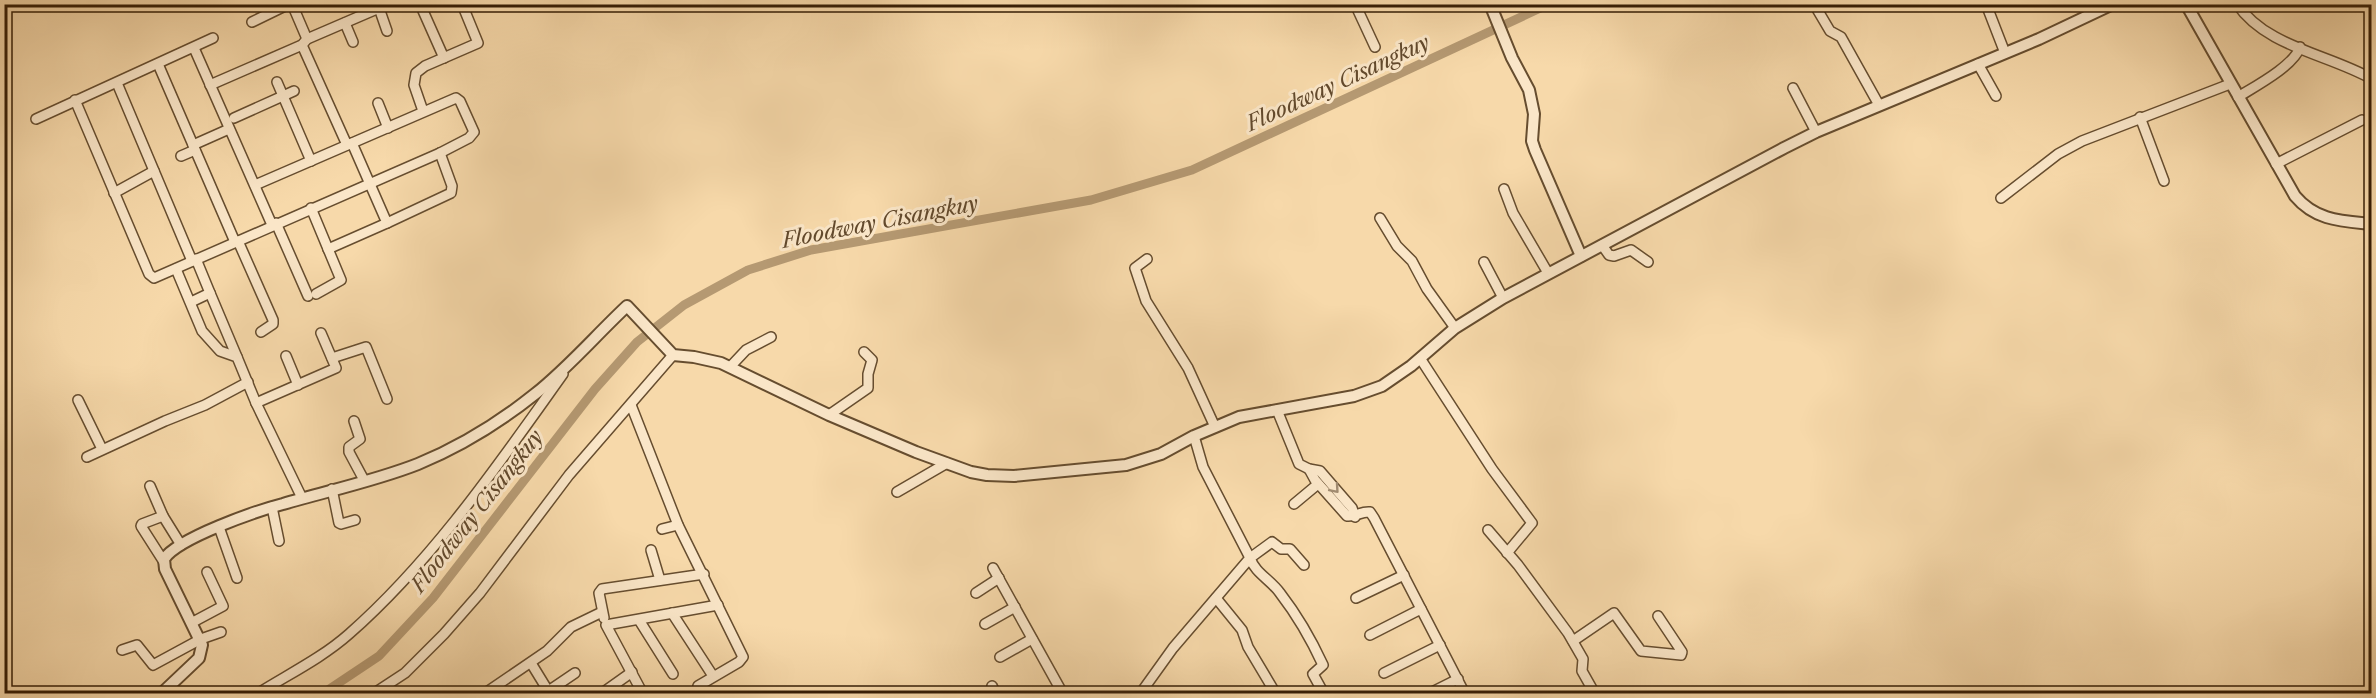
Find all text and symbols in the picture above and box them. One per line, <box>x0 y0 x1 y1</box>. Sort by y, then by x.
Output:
water label: Floodway Cisangkuy <box>1240 29 1434 137</box>
water label: Floodway Cisangkuy <box>778 190 981 253</box>
water label: Floodway Cisangkuy <box>404 424 548 599</box>
one-way arrow <box>1328 482 1339 493</box>

